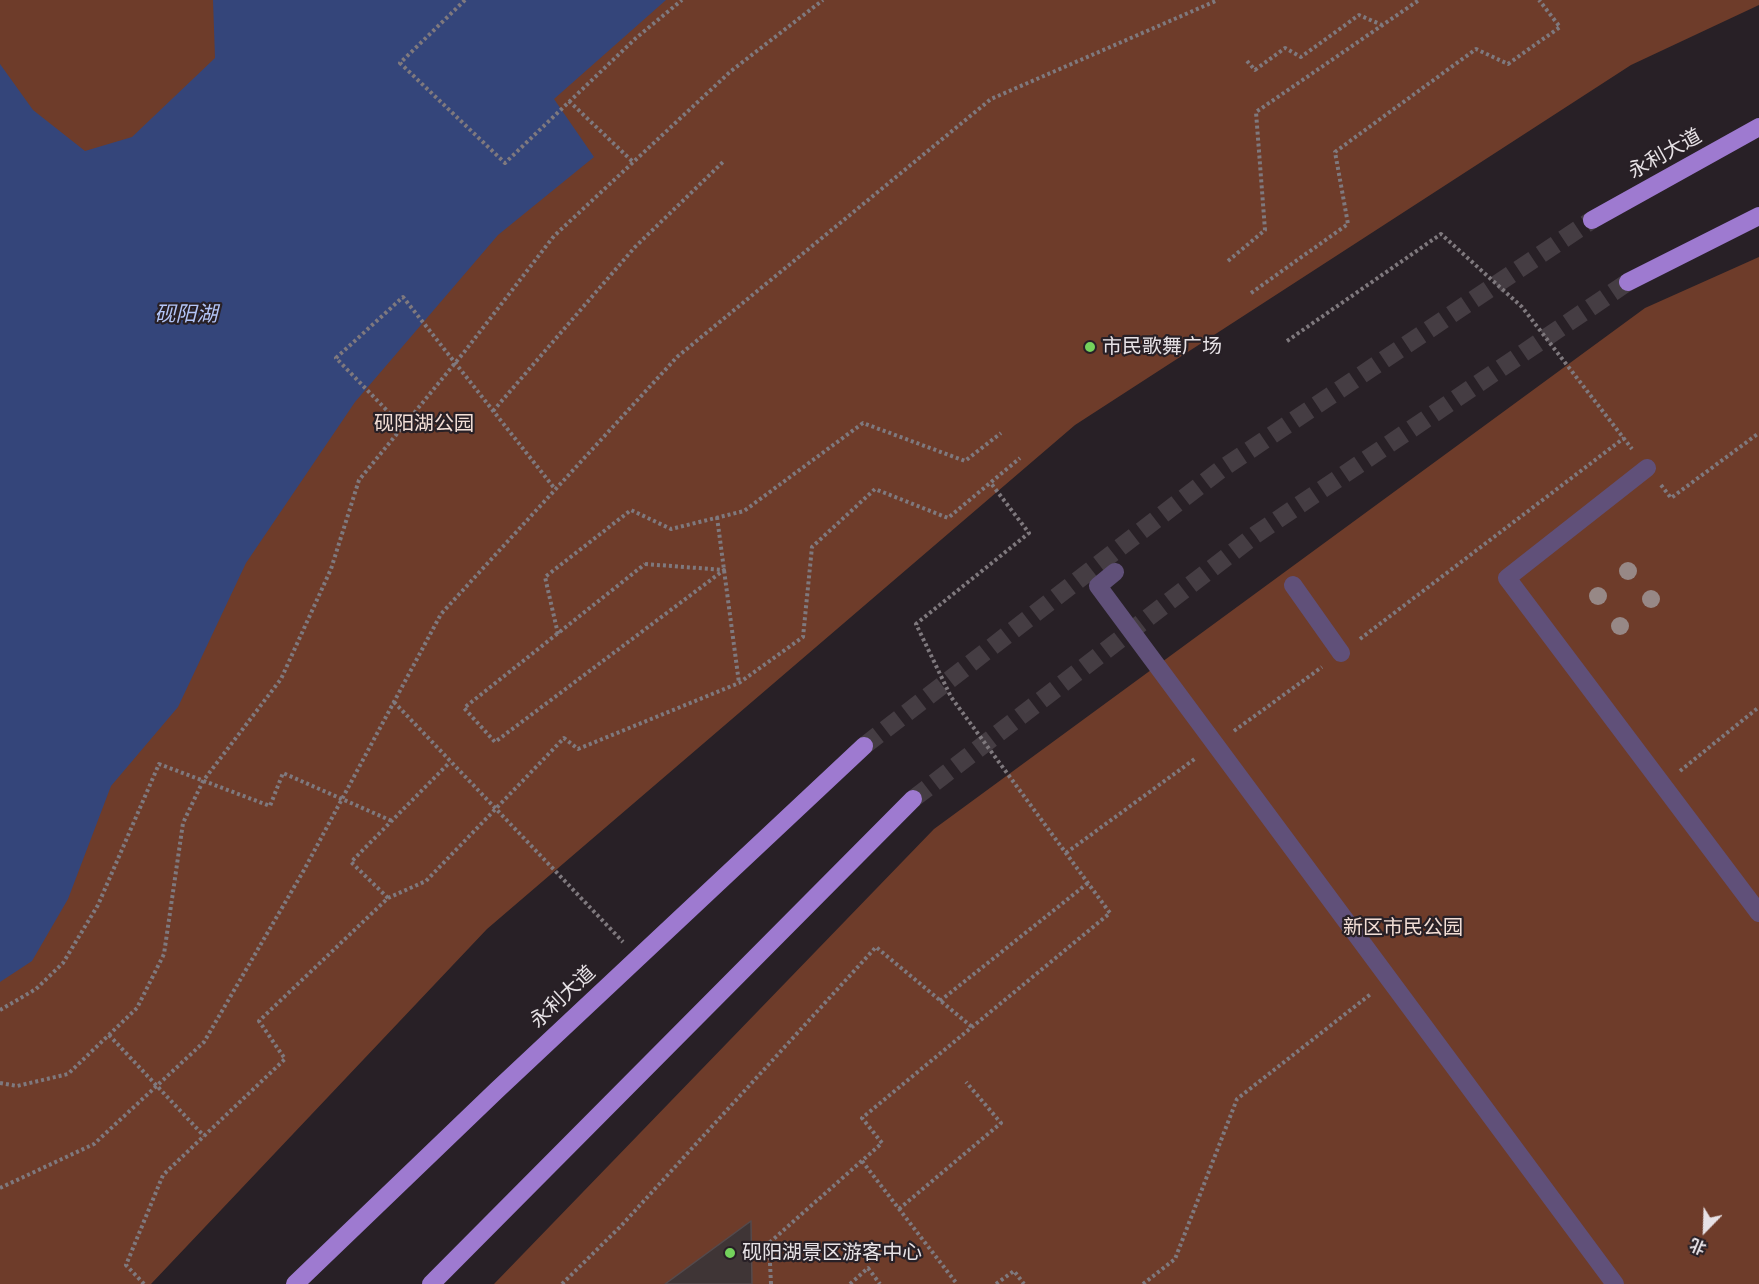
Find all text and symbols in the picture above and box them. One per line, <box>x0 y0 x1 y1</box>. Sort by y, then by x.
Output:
street label: 永利大道 <box>1624 124 1706 184</box>
water label: 砚阳湖 <box>155 302 217 328</box>
place label: 市民歌舞广场 <box>1102 335 1222 359</box>
marker: 市民歌舞广场 <box>1083 340 1097 354</box>
park label: 砚阳湖公园 <box>374 412 474 436</box>
park label: 新区市民公园 <box>1343 916 1463 940</box>
street label: 永利大道 <box>526 961 600 1033</box>
north arrow <box>1675 1200 1735 1260</box>
text: 北 <box>1687 1234 1709 1259</box>
place label: 砚阳湖景区游客中心 <box>742 1241 922 1265</box>
marker: 砚阳湖景区游客中心 <box>723 1246 737 1260</box>

